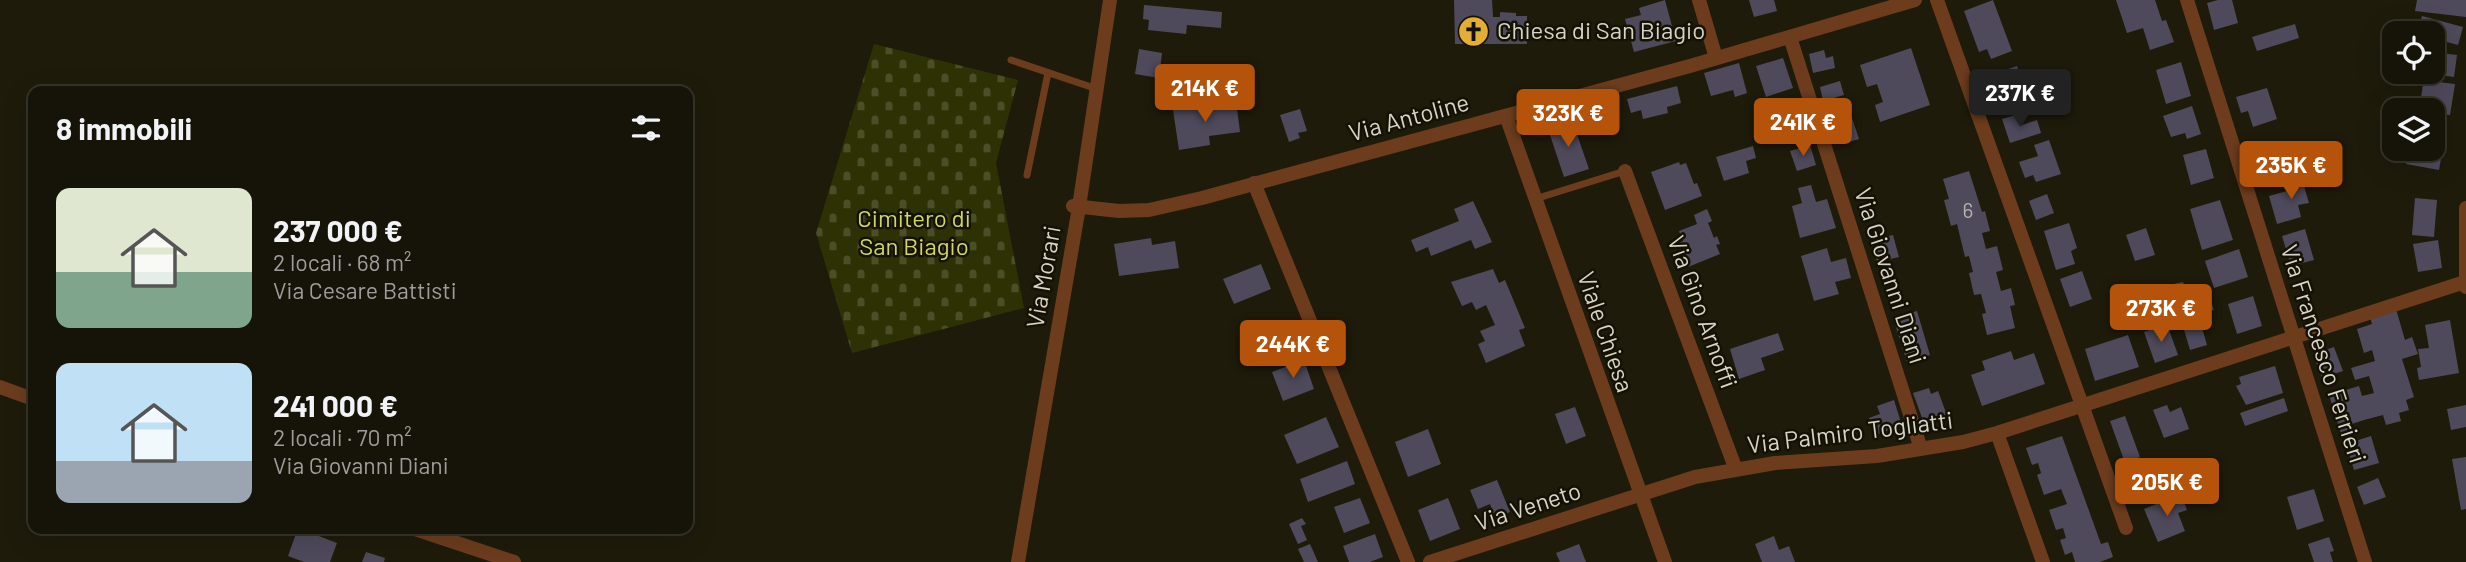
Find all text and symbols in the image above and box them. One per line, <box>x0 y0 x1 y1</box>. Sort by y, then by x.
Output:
church icon: Chiesa di San Biagio <box>1457 14 1491 48</box>
place label: Chiesa di San Biagio <box>1497 15 1705 44</box>
map controls <box>2382 21 2445 161</box>
button: locate <box>2382 21 2445 84</box>
pin: 214K € <box>1148 64 1262 124</box>
pin: 237K € <box>1963 69 2077 129</box>
text: 214K € <box>1171 73 1239 101</box>
text: 237K € <box>1985 78 2055 106</box>
street label: Via Antoline <box>1345 87 1472 147</box>
pin: 323K € <box>1511 90 1625 149</box>
text: 323K € <box>1533 98 1603 126</box>
button: layers <box>2382 98 2445 161</box>
pin: 241K € <box>1746 99 1860 158</box>
text: 241K € <box>1770 107 1836 135</box>
icon: filters <box>627 109 665 147</box>
text: 8 immobili <box>56 110 192 146</box>
pin: 235K € <box>2234 142 2348 201</box>
text: 235K € <box>2256 150 2326 178</box>
street label: Via Giovanni Diani <box>1849 184 1934 367</box>
house number: 6 <box>1963 197 1973 222</box>
park label: Cimitero di San Biagio <box>857 203 971 260</box>
text: 237 000 € <box>273 212 403 248</box>
icon: home <box>112 216 196 300</box>
street label: Via Morari <box>1019 223 1066 330</box>
street label: Via Gino Arnoffi <box>1662 231 1744 392</box>
street label: Via Francesco Ferrieri <box>2275 241 2373 466</box>
text: 2 locali · 68 m² <box>273 248 412 276</box>
street label: Viale Chiesa <box>1572 267 1641 396</box>
text: Via Cesare Battisti <box>273 276 457 304</box>
pin: 273K € <box>2104 284 2218 344</box>
text: 273K € <box>2126 293 2196 321</box>
pin: 244K € <box>1236 320 1350 380</box>
text: 244K € <box>1256 329 1330 357</box>
text: 241 000 € <box>273 387 398 423</box>
icon: home <box>112 391 196 475</box>
street label: Via Palmiro Togliatti <box>1745 405 1954 459</box>
text: 2 locali · 70 m² <box>273 423 412 451</box>
text: Via Giovanni Diani <box>273 451 449 479</box>
pin: 205K € <box>2110 458 2224 518</box>
text: 205K € <box>2131 467 2203 495</box>
street label: Via Veneto <box>1471 475 1584 536</box>

